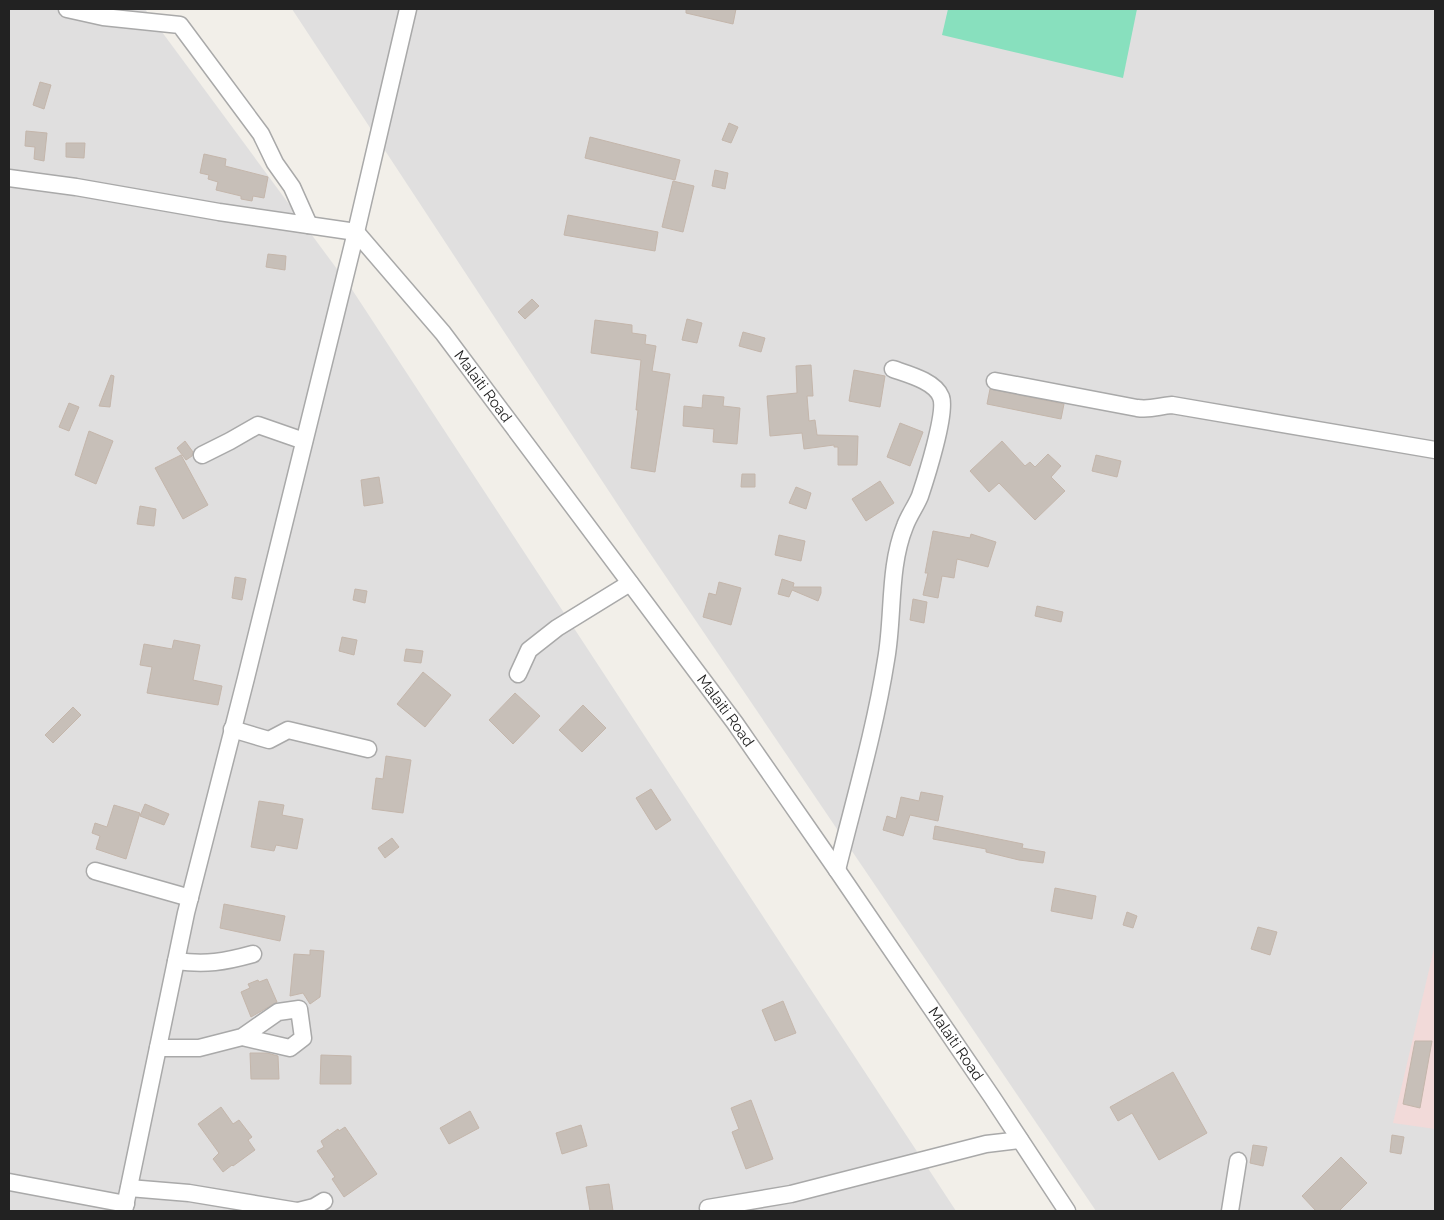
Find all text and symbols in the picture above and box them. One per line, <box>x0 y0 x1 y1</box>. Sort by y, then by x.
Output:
street label: Malaiti Road <box>450 347 516 426</box>
street label: Malaiti Road <box>693 671 758 750</box>
street label: Malaiti Road <box>924 1004 987 1084</box>

